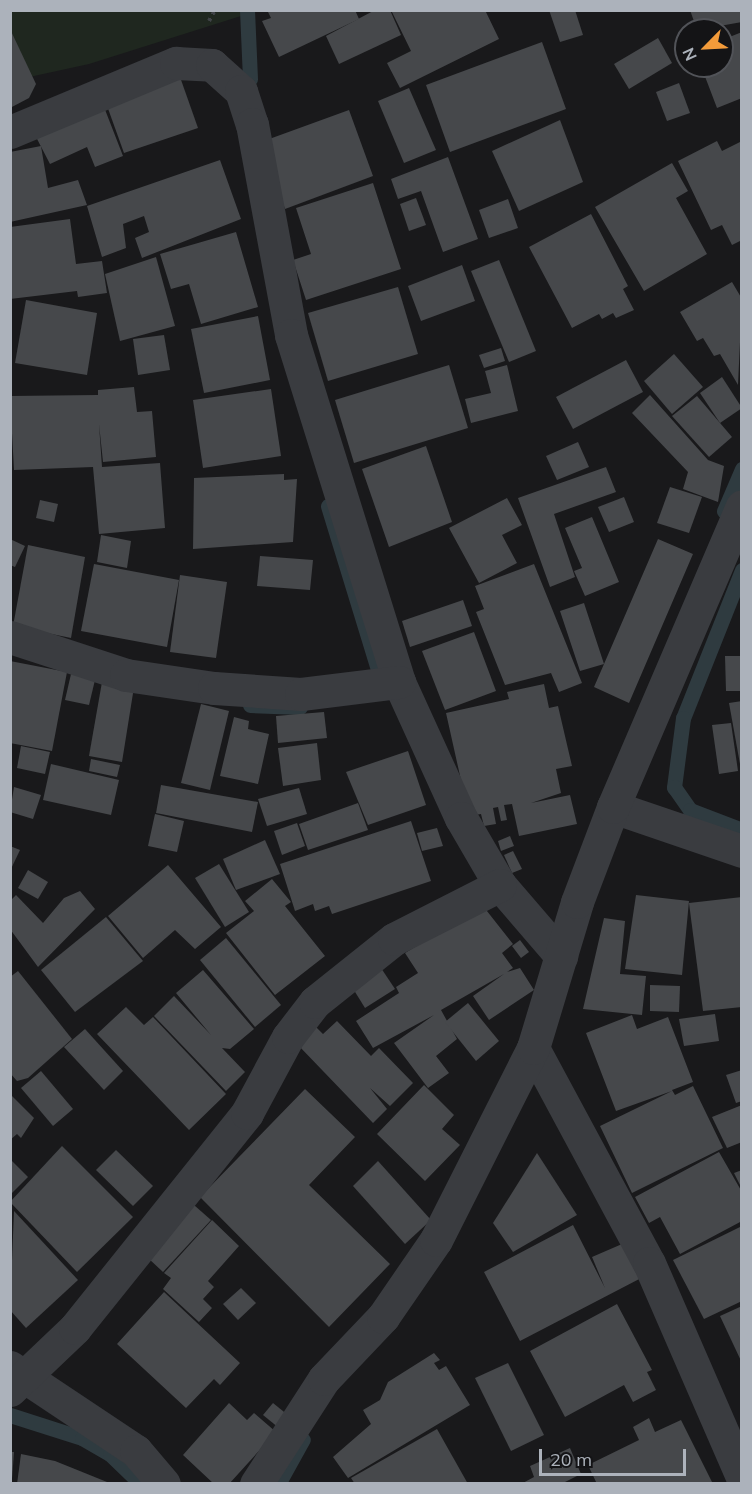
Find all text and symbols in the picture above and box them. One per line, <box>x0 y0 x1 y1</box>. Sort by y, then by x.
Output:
north arrow <box>674 18 734 78</box>
text: N <box>678 45 701 64</box>
scale bar <box>542 1437 689 1475</box>
text: 20 m <box>550 1448 592 1471</box>

